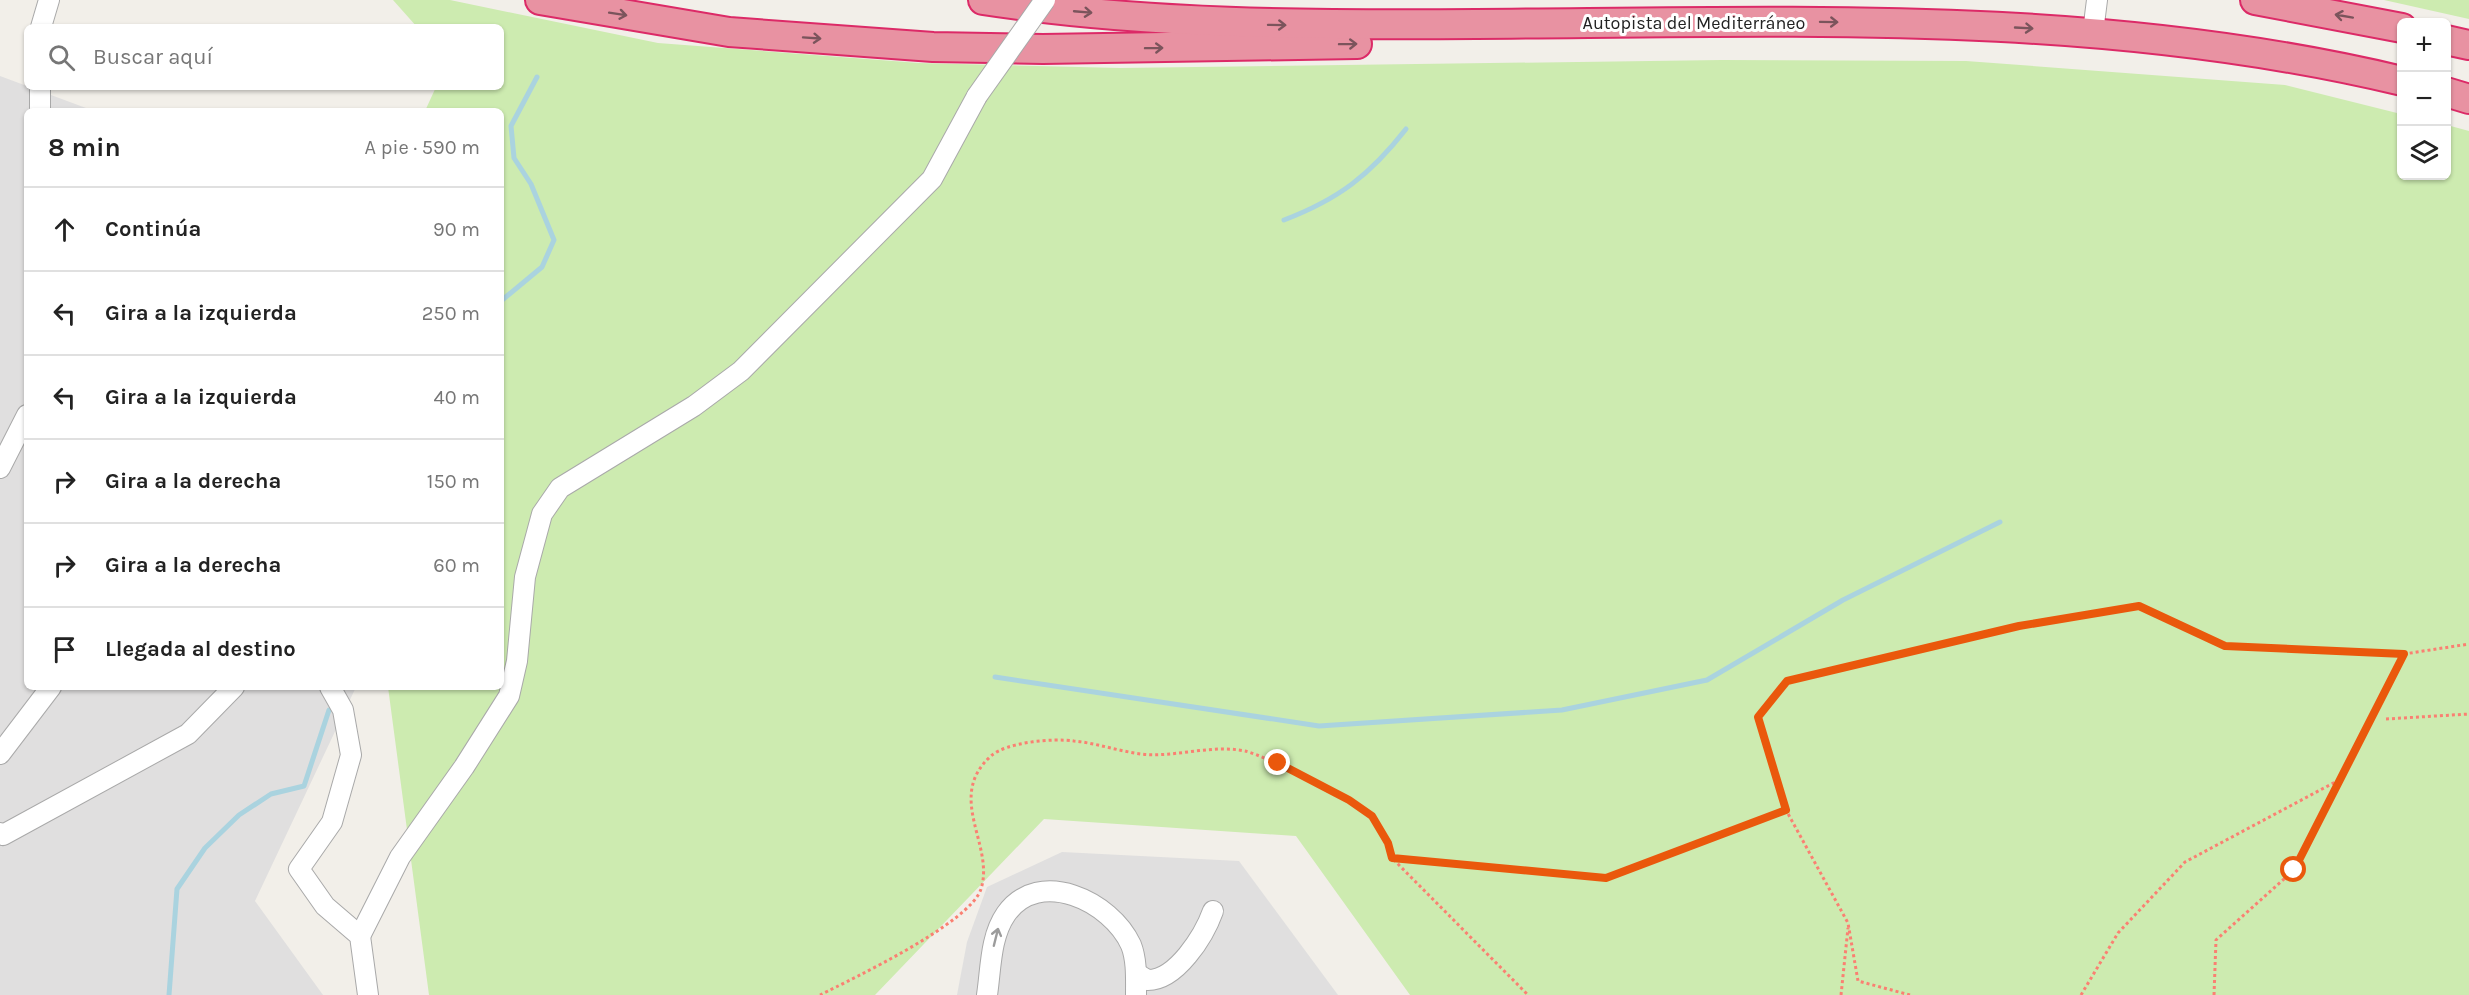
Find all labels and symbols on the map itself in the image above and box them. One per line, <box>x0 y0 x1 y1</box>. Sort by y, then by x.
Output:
one-way arrow <box>1072 7 1092 18</box>
one-way arrow <box>608 9 628 20</box>
one-way arrow <box>2335 10 2355 21</box>
street label: Autopista del Mediterráneo <box>1583 12 1805 34</box>
one-way arrow <box>1819 16 1839 28</box>
one-way arrow <box>1267 19 1287 30</box>
one-way arrow <box>2013 22 2033 33</box>
one-way arrow <box>801 33 821 44</box>
one-way arrow <box>1338 38 1358 50</box>
one-way arrow <box>1143 42 1163 53</box>
route end <box>1264 749 1290 775</box>
route start <box>2280 856 2306 882</box>
one-way arrow <box>991 928 1003 947</box>

